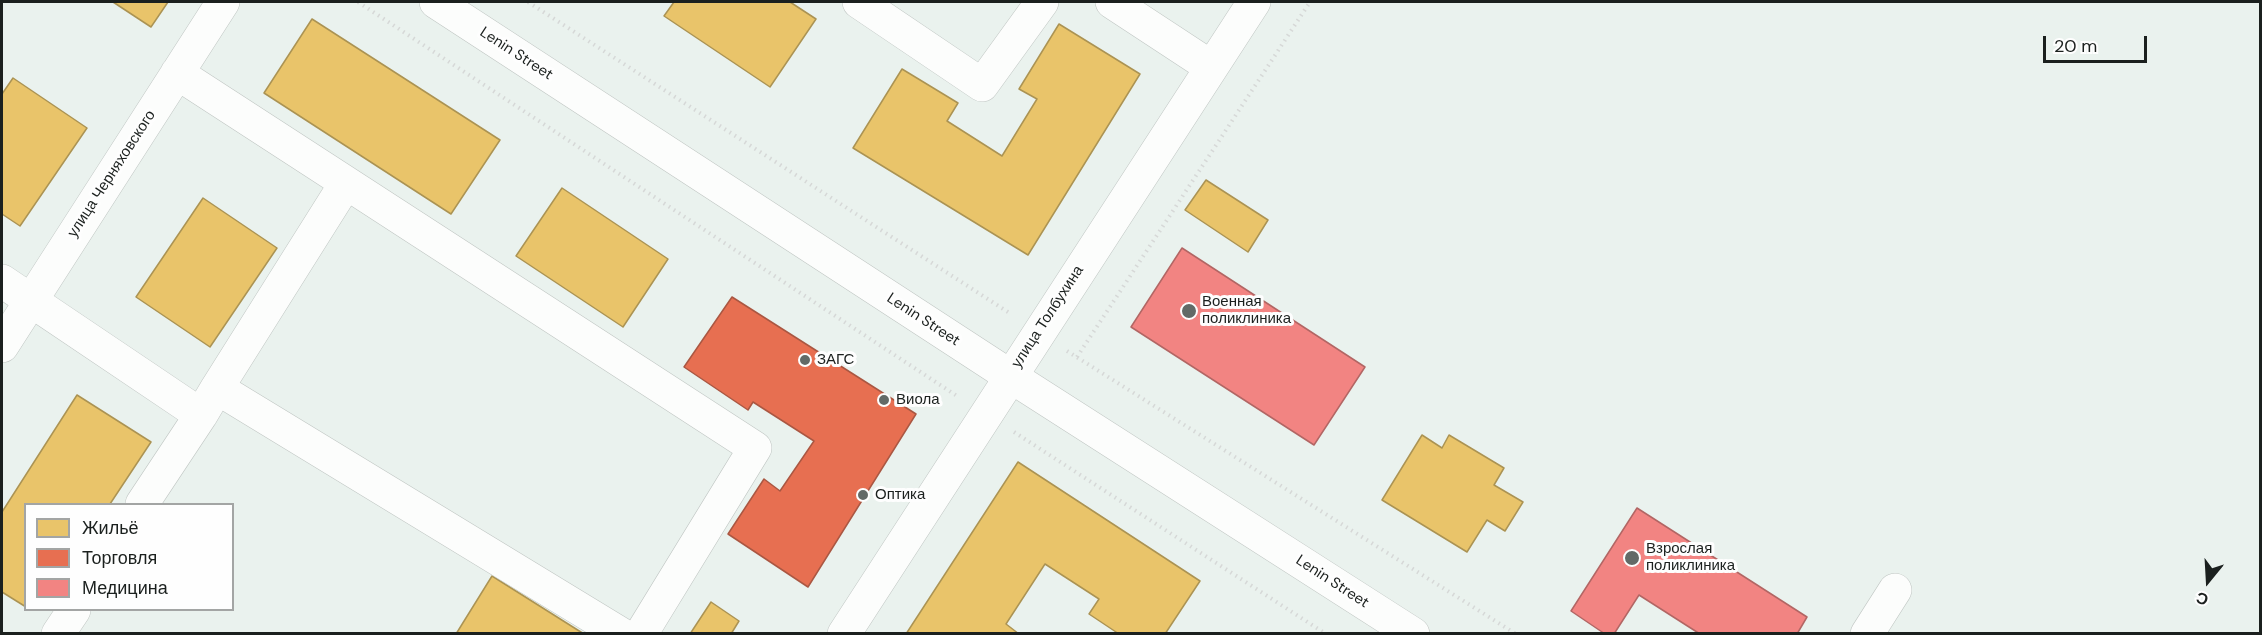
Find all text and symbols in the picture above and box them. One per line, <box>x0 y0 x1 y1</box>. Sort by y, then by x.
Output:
street label: Lenin Street <box>476 24 556 84</box>
scale bar <box>2046 24 2150 62</box>
text: 20 m <box>2054 34 2097 58</box>
street label: улица Черняховского <box>64 107 160 241</box>
street label: улица Толбухина <box>1008 263 1088 371</box>
street label: Lenin Street <box>883 290 963 350</box>
place label: Военная поликлиника <box>1202 293 1291 328</box>
marker: Военная поликлиника <box>1180 302 1198 320</box>
place label: ЗАГС <box>817 351 854 369</box>
marker: ЗАГС <box>798 353 812 367</box>
place label: Виола <box>896 391 939 409</box>
marker: Виола <box>877 393 891 407</box>
place label: Оптика <box>875 486 925 504</box>
marker: Оптика <box>856 488 870 502</box>
legend <box>24 503 234 611</box>
text: Жильё <box>82 516 139 540</box>
place label: Взрослая поликлиника <box>1646 540 1735 575</box>
text: Торговля <box>82 546 157 570</box>
marker: Взрослая поликлиника <box>1623 549 1641 567</box>
north arrow <box>2178 551 2238 611</box>
street label: Lenin Street <box>1292 552 1372 612</box>
text: Медицина <box>82 576 168 600</box>
text: С <box>2194 587 2211 610</box>

